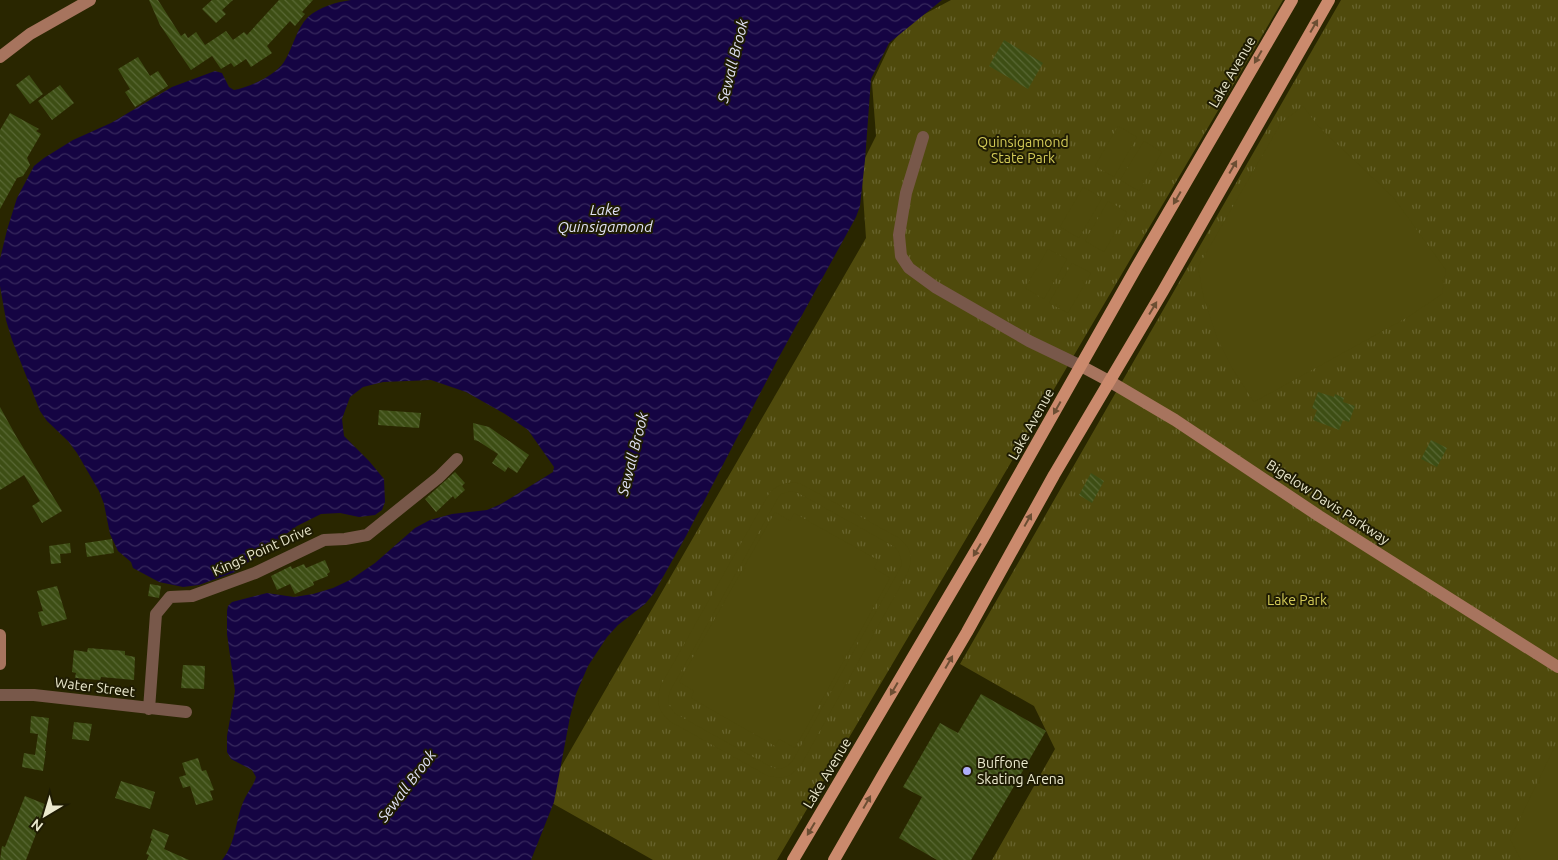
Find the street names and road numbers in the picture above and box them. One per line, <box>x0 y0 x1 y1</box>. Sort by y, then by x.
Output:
street label: Lake Avenue <box>1205 34 1259 110</box>
street label: Lake Avenue <box>1005 385 1057 463</box>
street label: Bigelow Davis Parkway <box>1264 456 1393 548</box>
street label: Kings Point Drive <box>210 521 314 579</box>
street label: Water Street <box>54 674 137 700</box>
street label: Lake Avenue <box>800 735 854 811</box>

